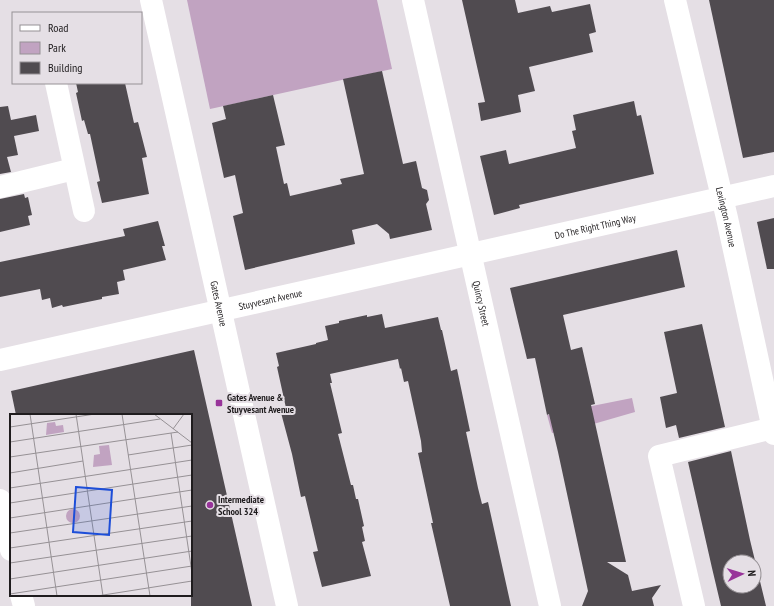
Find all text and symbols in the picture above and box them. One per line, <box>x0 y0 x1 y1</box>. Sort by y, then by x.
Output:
legend <box>12 12 142 84</box>
text: Road <box>48 20 68 35</box>
text: Park <box>48 40 66 55</box>
text: Building <box>48 60 83 75</box>
street label: Lexington Avenue <box>713 186 739 248</box>
street label: Do The Right Thing Way <box>553 211 637 242</box>
street label: Quincy Street <box>470 279 493 328</box>
street label: Gates Avenue <box>207 280 230 328</box>
street label: Stuyvesant Avenue <box>237 286 304 313</box>
place label: Gates Avenue & Stuyvesant Avenue <box>227 391 294 416</box>
marker: Gates Avenue & Stuyvesant Avenue <box>214 398 224 408</box>
inset map <box>10 414 192 596</box>
place label: Intermediate School 324 <box>218 493 264 518</box>
marker: Intermediate School 324 <box>205 500 215 510</box>
north arrow <box>722 554 762 594</box>
text: N <box>745 570 759 577</box>

